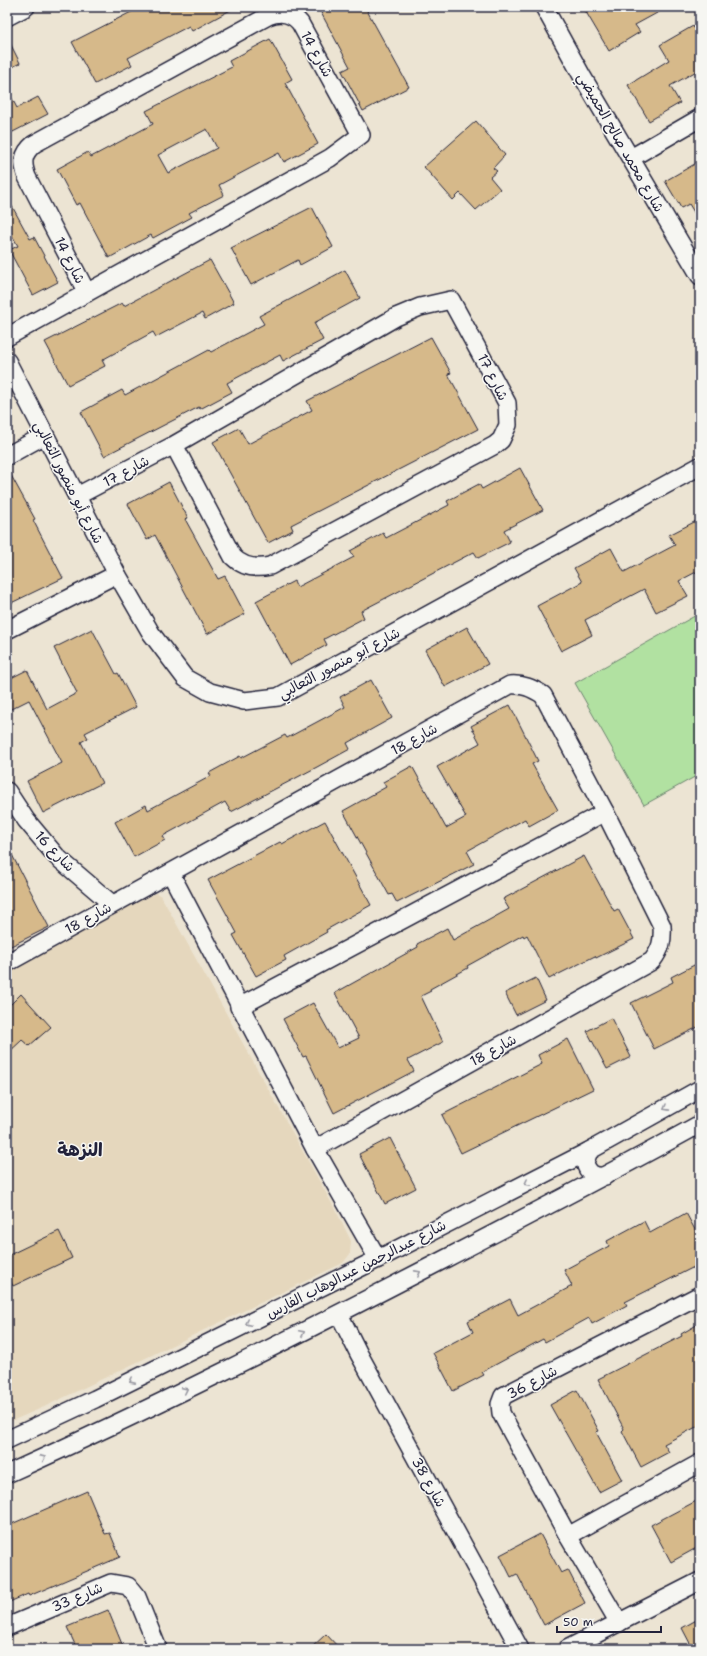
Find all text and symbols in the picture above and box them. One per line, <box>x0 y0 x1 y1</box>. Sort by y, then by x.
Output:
street label: شارع 14 <box>296 28 337 81</box>
street label: شارع محمد صالح الحميضي <box>570 69 668 217</box>
street label: شارع 14 <box>50 234 89 287</box>
street label: شارع 17 <box>473 351 512 404</box>
street label: شارع أبو منصور الثعالبي <box>27 418 108 548</box>
street label: شارع 17 <box>100 451 153 492</box>
street label: شارع أبو منصور الثعالبي <box>275 623 405 706</box>
street label: شارع 18 <box>388 719 441 760</box>
street label: شارع 16 <box>30 827 79 876</box>
street label: شارع 18 <box>62 898 115 939</box>
street label: شارع 18 <box>467 1030 520 1071</box>
one-way arrow <box>663 1103 670 1111</box>
district label: النزهة <box>57 1138 103 1162</box>
one-way arrow <box>524 1178 531 1186</box>
street label: شارع عبدالرحمن عبدالوهاب الفارس <box>263 1216 449 1323</box>
one-way arrow <box>413 1271 421 1278</box>
one-way arrow <box>245 1318 253 1326</box>
one-way arrow <box>298 1330 306 1338</box>
street label: شارع 36 <box>504 1361 561 1404</box>
one-way arrow <box>129 1376 136 1384</box>
one-way arrow <box>181 1387 189 1395</box>
street label: شارع 38 <box>407 1454 450 1511</box>
one-way arrow <box>38 1455 46 1463</box>
street label: شارع 33 <box>49 1578 106 1617</box>
scale bar <box>557 1608 661 1634</box>
text: 50 m <box>563 1614 593 1630</box>

